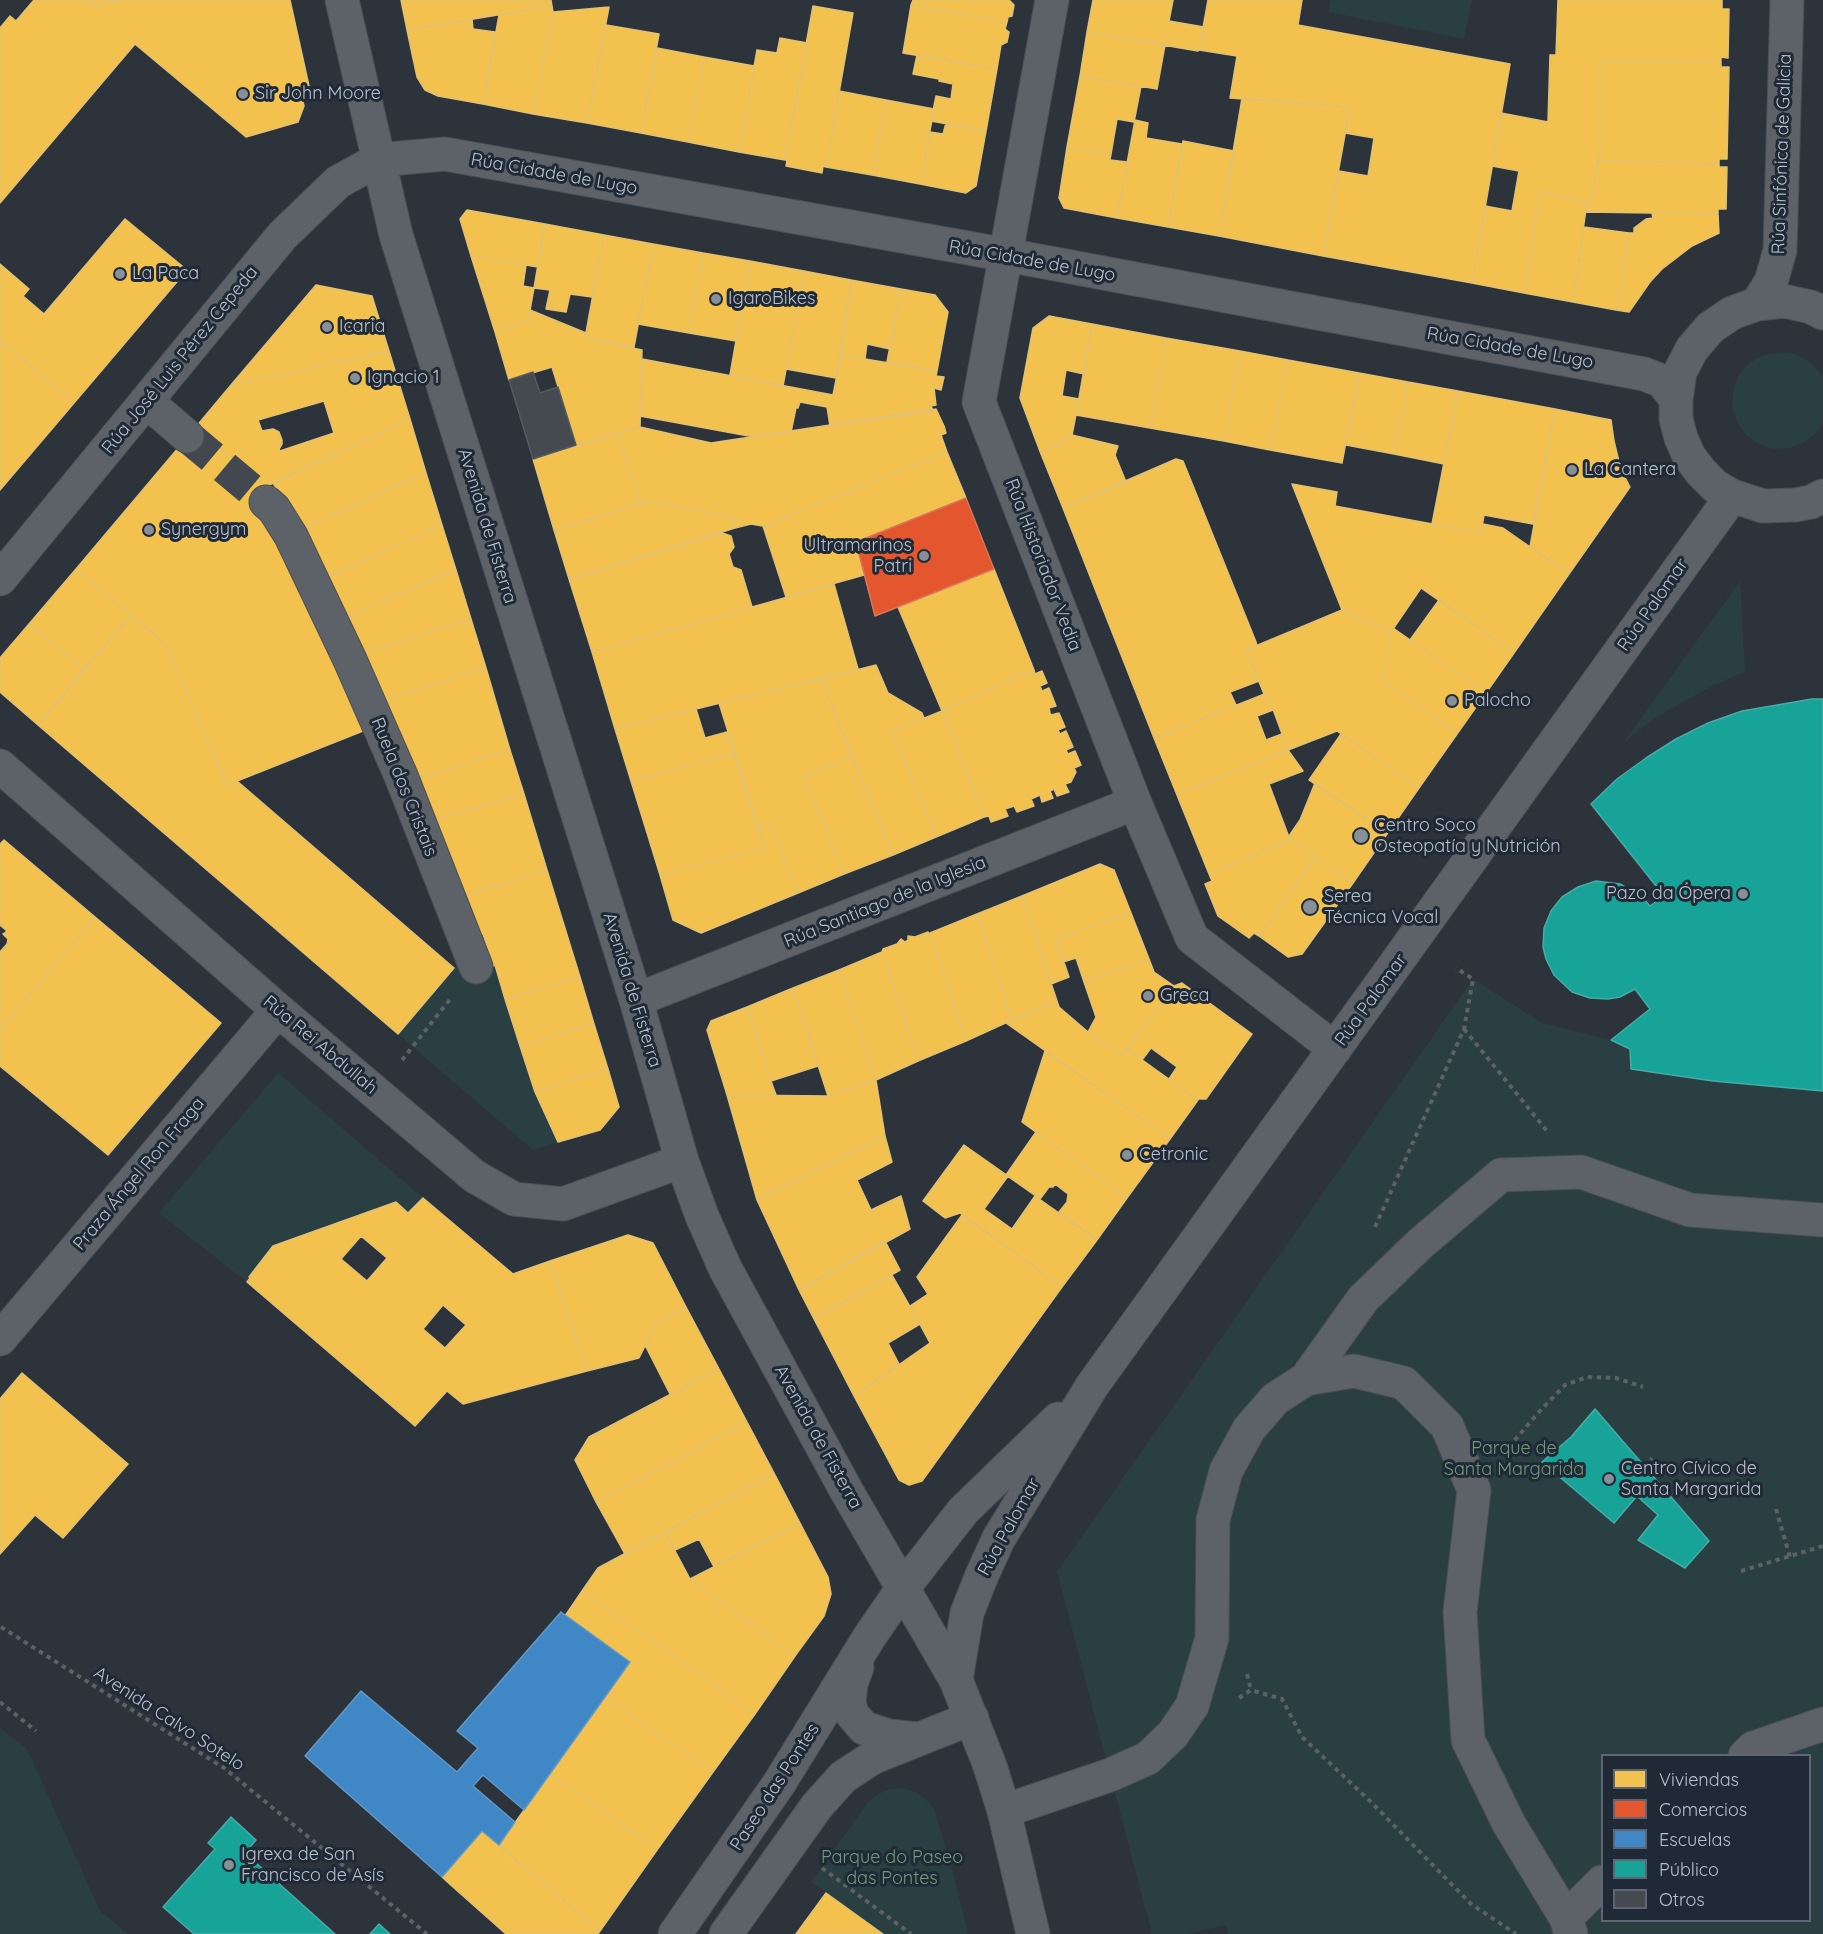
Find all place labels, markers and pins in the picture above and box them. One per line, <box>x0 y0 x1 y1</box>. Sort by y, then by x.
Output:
place label: Sir John Moore <box>255 83 381 105</box>
marker: Sir John Moore <box>236 87 250 101</box>
place label: La Paca <box>132 263 199 285</box>
marker: La Paca <box>113 267 127 281</box>
place label: IgaroBikes <box>728 288 815 310</box>
marker: IgaroBikes <box>709 292 723 306</box>
place label: Icaria <box>339 316 385 338</box>
marker: Icaria <box>320 320 334 334</box>
place label: Ignacio 1 <box>367 367 440 389</box>
marker: Ignacio 1 <box>348 371 362 385</box>
place label: La Cantera <box>1584 459 1676 481</box>
marker: La Cantera <box>1565 463 1579 477</box>
place label: Synergym <box>161 519 246 541</box>
marker: Synergym <box>142 523 156 537</box>
place label: Ultramarinos Patri <box>804 535 912 578</box>
marker: Ultramarinos Patri <box>917 549 931 563</box>
place label: Palocho <box>1464 690 1531 712</box>
marker: Palocho <box>1445 694 1459 708</box>
place label: Centro Soco Osteopatía y Nutrición <box>1374 815 1561 858</box>
marker: Centro Soco Osteopatía y Nutrición <box>1352 827 1370 845</box>
place label: Pazo da Ópera <box>1606 883 1731 905</box>
place label: Serea Técnica Vocal <box>1324 886 1438 928</box>
marker: Pazo da Ópera <box>1736 887 1750 901</box>
marker: Serea Técnica Vocal <box>1301 898 1319 916</box>
place label: Greca <box>1160 985 1209 1007</box>
marker: Greca <box>1141 989 1155 1003</box>
place label: Cetronic <box>1139 1144 1208 1166</box>
marker: Cetronic <box>1120 1148 1134 1162</box>
place label: Centro Cívico de Santa Margarida <box>1621 1458 1761 1500</box>
marker: Centro Cívico de Santa Margarida <box>1602 1472 1616 1486</box>
place label: Igrexa de San Francisco de Asís <box>241 1844 384 1886</box>
marker: Igrexa de San Francisco de Asís <box>222 1858 236 1872</box>

